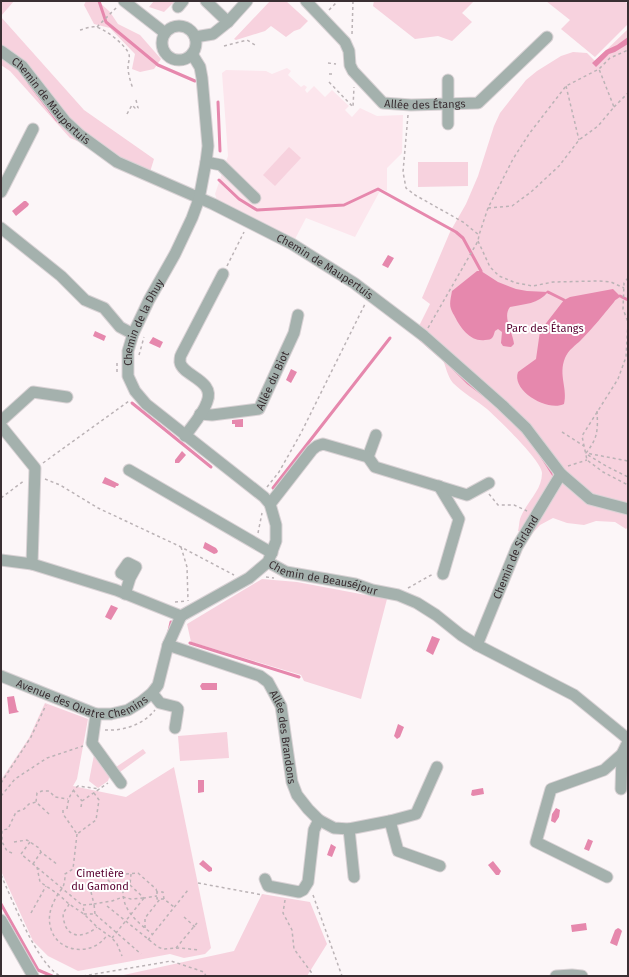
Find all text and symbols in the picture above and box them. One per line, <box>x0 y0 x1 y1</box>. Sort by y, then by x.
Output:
street label: Chemin de Maupertuis <box>9 54 93 147</box>
street label: Allée des Étangs <box>384 97 466 112</box>
street label: Chemin de Maupertuis <box>274 231 376 302</box>
street label: Chemin de la Dhuy <box>121 276 166 366</box>
park label: Parc des Étangs <box>506 321 584 335</box>
street label: Allée du Biot <box>253 349 291 412</box>
street label: Chemin de Sirland <box>490 513 541 601</box>
street label: Chemin de Beauséjour <box>266 557 379 598</box>
street label: Avenue des Quatre Chemins <box>15 676 150 721</box>
street label: Allée des Brandons <box>267 688 299 785</box>
park label: Cimetière du Gamond <box>71 867 129 893</box>

